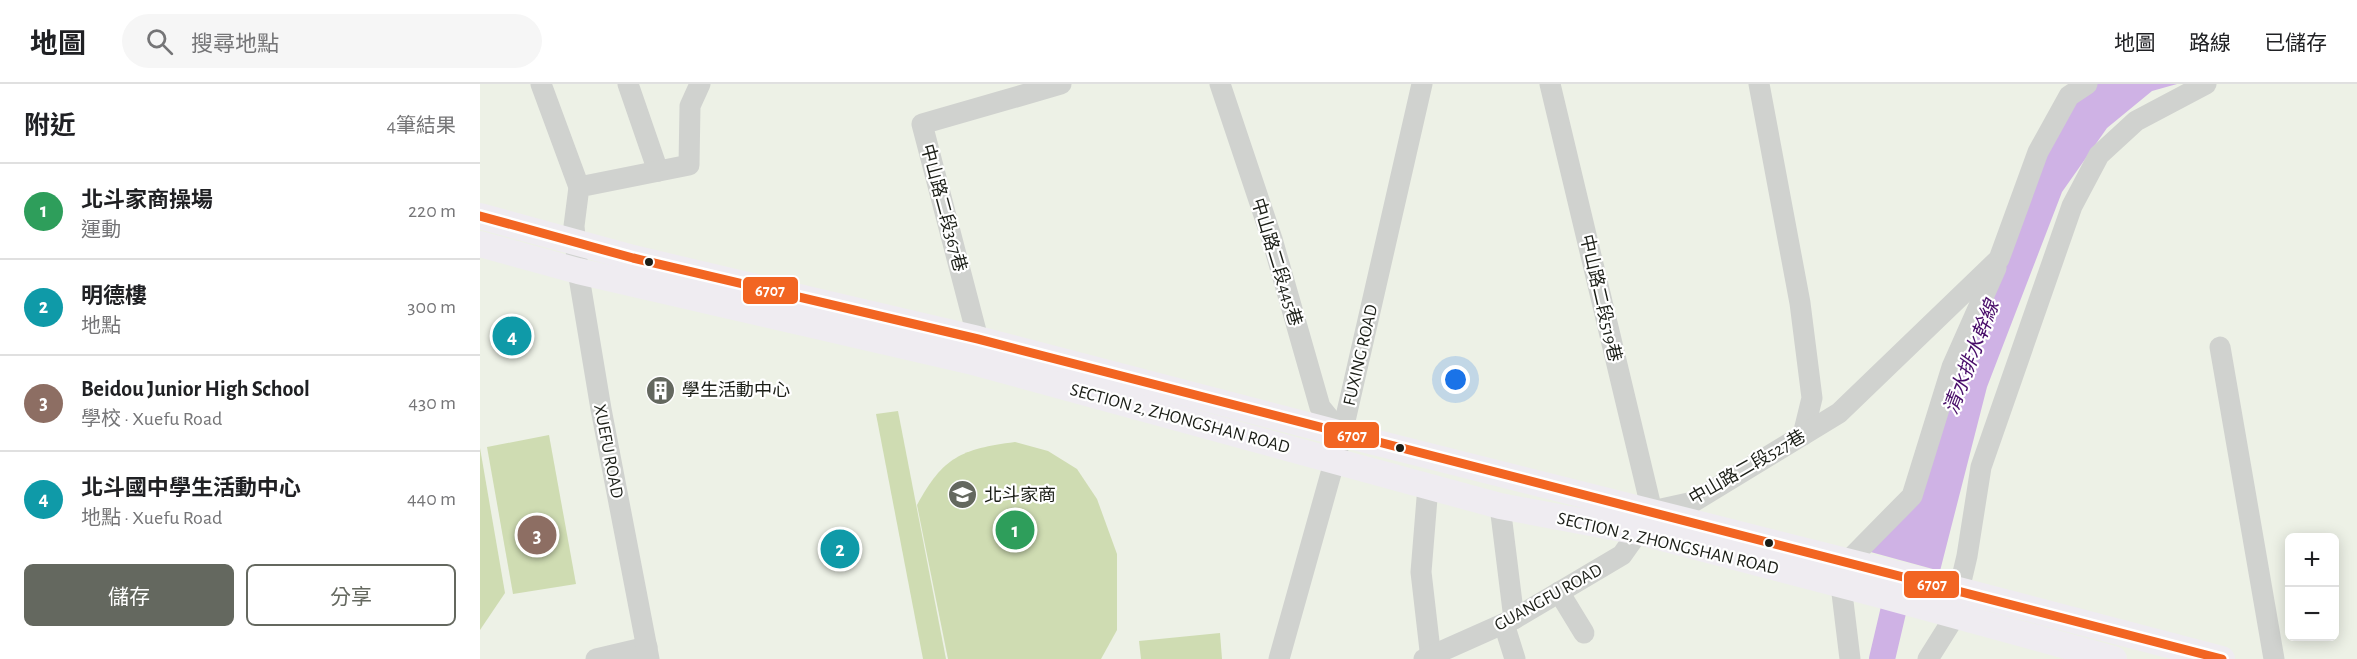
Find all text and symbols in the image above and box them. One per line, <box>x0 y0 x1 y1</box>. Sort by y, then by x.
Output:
search box <box>122 14 542 68</box>
icon: search <box>143 25 176 58</box>
text: 地圖 <box>30 31 86 59</box>
text: 搜尋地點 <box>191 33 279 55</box>
text: 地圖 <box>2114 33 2156 54</box>
text: 路線 <box>2189 33 2231 54</box>
text: 已儲存 <box>2264 33 2327 54</box>
text: 附近 <box>24 113 76 139</box>
text: 4筆結果 <box>386 116 456 136</box>
street label: 中山路二段367巷 <box>917 142 971 274</box>
text: 北斗家商操場 <box>81 189 213 211</box>
street label: 中山路二段445巷 <box>1248 196 1306 328</box>
text: 1 <box>40 201 47 221</box>
text: 220 m <box>408 201 456 221</box>
text: 運動 <box>81 220 121 240</box>
street label: 中山路二段519巷 <box>1577 232 1625 364</box>
unlabelled marker <box>643 256 655 268</box>
line badge: 6707 <box>742 276 799 305</box>
text: 6707 <box>755 283 785 299</box>
text: 明德樓 <box>81 285 147 307</box>
water label: 清水排水幹線 <box>1939 295 2003 417</box>
text: 2 <box>39 297 48 317</box>
text: 300 m <box>407 297 456 317</box>
street label: FUXING ROAD <box>1341 303 1381 408</box>
pin: 4 <box>492 314 531 358</box>
text: 地點 <box>81 316 121 336</box>
your location <box>1441 365 1470 394</box>
building icon: 學生活動中心 <box>645 374 677 406</box>
text: Beidou Junior High School <box>81 378 310 400</box>
place label: 學生活動中心 <box>682 380 790 400</box>
street label: SECTION 2, ZHONGSHAN ROAD <box>1068 381 1292 457</box>
text: 3 <box>39 393 48 413</box>
text: 430 m <box>408 393 456 413</box>
street label: XUEFU ROAD <box>590 402 626 500</box>
text: 學校 · Xuefu Road <box>81 409 222 429</box>
line badge: 6707 <box>1323 421 1380 449</box>
street label: 中山路二段527巷 <box>1685 426 1809 508</box>
text: 6707 <box>1337 428 1367 444</box>
unlabelled marker <box>1394 442 1406 454</box>
text: 北斗國中學生活動中心 <box>81 477 301 499</box>
school or university icon: 北斗家商 <box>947 479 979 511</box>
place label: 北斗家商 <box>984 485 1056 505</box>
text: 4 <box>38 489 49 509</box>
text: 440 m <box>407 489 456 509</box>
text: 地點 · Xuefu Road <box>81 508 222 528</box>
pin: 1 <box>996 508 1034 552</box>
street label: SECTION 2, ZHONGSHAN ROAD <box>1555 510 1780 578</box>
pin: 3 <box>518 512 556 558</box>
pin: 2 <box>820 526 860 572</box>
map controls <box>2285 533 2339 641</box>
button: + <box>2285 533 2339 587</box>
unlabelled marker <box>1763 537 1775 549</box>
street label: GUANGFU ROAD <box>1492 561 1605 635</box>
button: 儲存 <box>24 564 234 626</box>
button: 分享 <box>246 564 456 626</box>
line badge: 6707 <box>1903 570 1960 599</box>
text: 6707 <box>1917 577 1947 593</box>
button: − <box>2285 587 2339 641</box>

